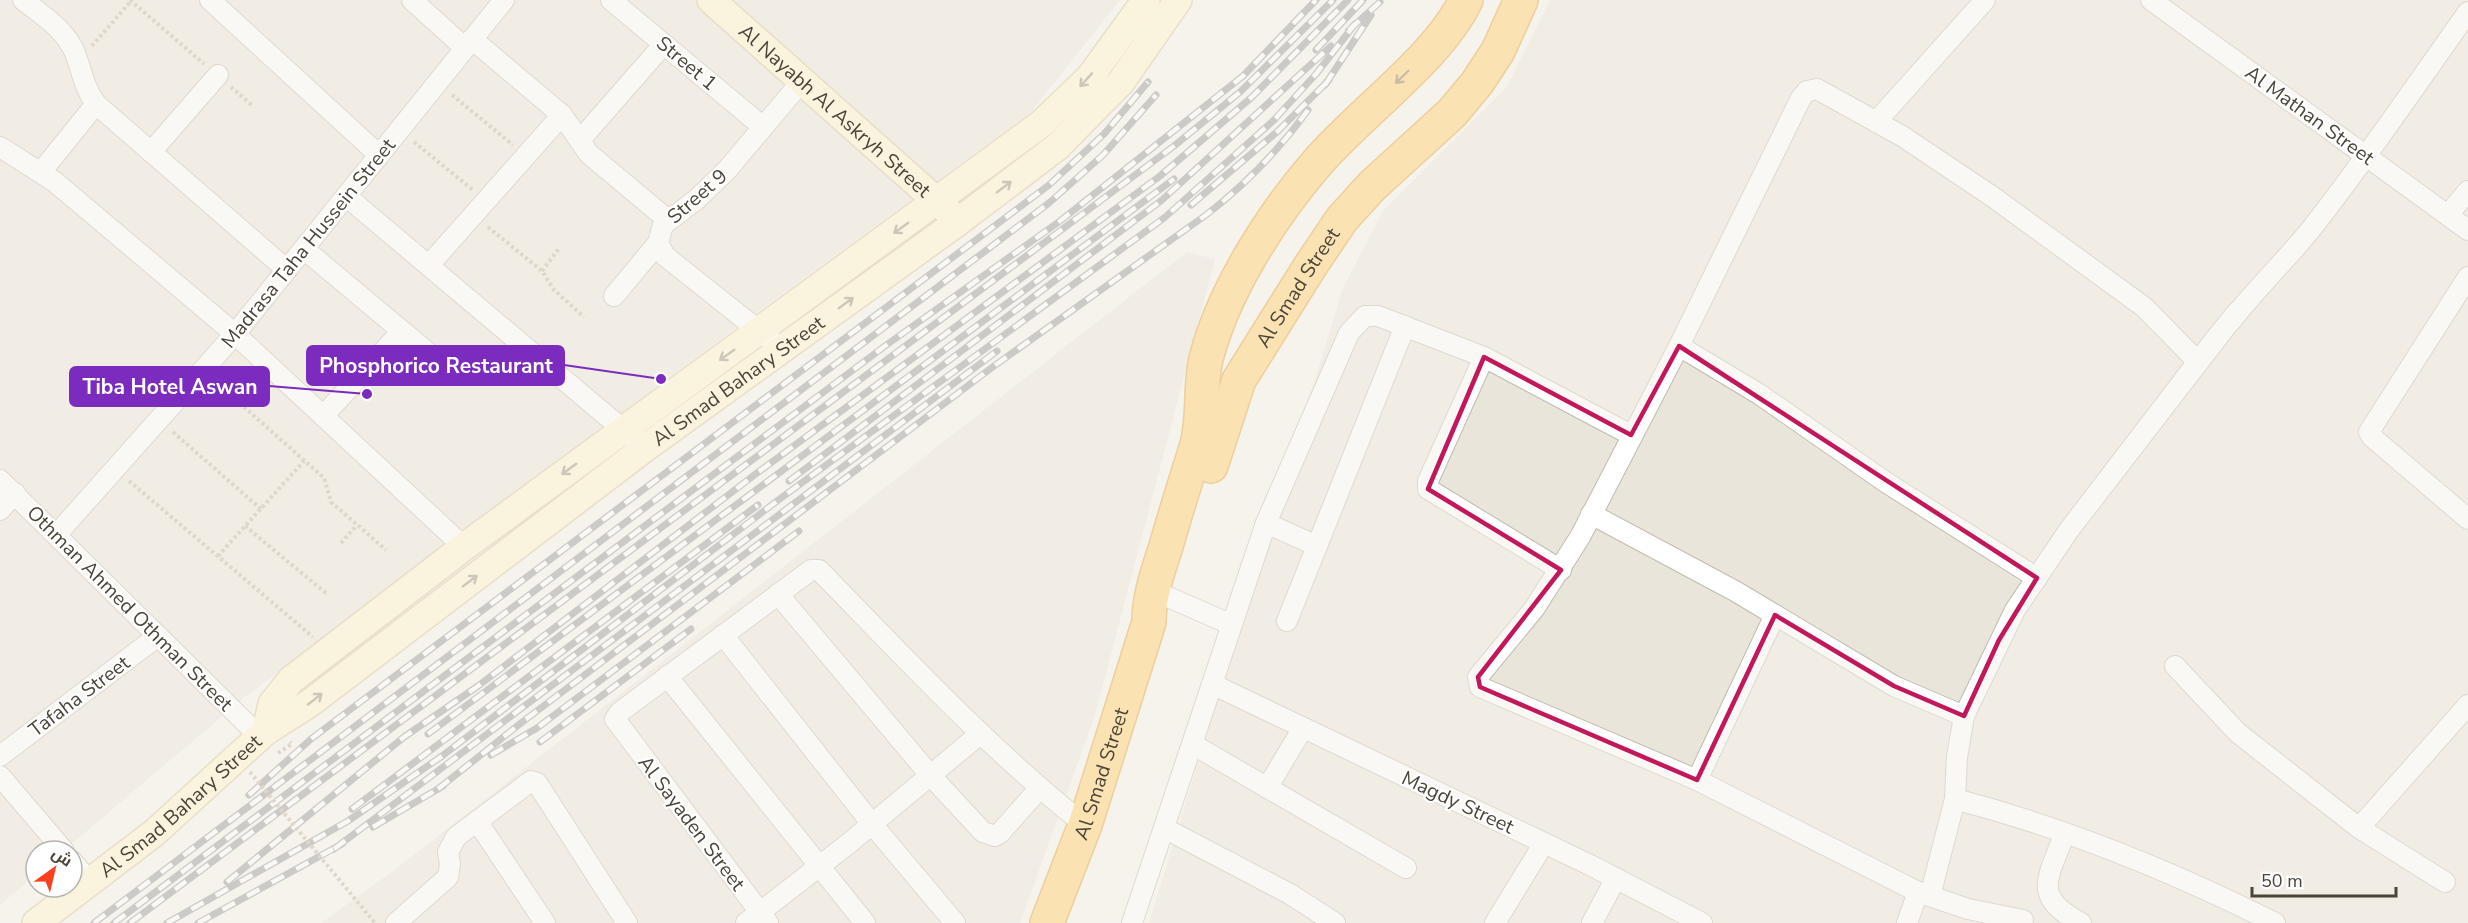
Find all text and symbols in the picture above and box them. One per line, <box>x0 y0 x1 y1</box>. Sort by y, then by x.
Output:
street label: Al Nayabh Al Askryh Street <box>733 18 937 204</box>
street label: Street 1 <box>651 30 723 97</box>
street label: Al Mathan Street <box>2240 59 2380 172</box>
one-way arrow <box>1395 70 1410 84</box>
one-way arrow <box>1079 73 1093 88</box>
street label: Madrasa Taha Hussein Street <box>215 132 402 354</box>
street label: Street 9 <box>661 163 733 230</box>
one-way arrow <box>995 181 1011 194</box>
one-way arrow <box>894 222 910 234</box>
street label: Al Smad Street <box>1250 222 1347 353</box>
one-way arrow <box>838 296 854 309</box>
street label: Al Smad Bahary Street <box>647 309 831 452</box>
callout: Phosphorico Restaurant <box>307 346 564 385</box>
one-way arrow <box>719 349 735 361</box>
text: Phosphorico Restaurant <box>319 352 554 380</box>
callout: Tiba Hotel Aswan <box>70 367 269 406</box>
text: Tiba Hotel Aswan <box>82 373 258 401</box>
one-way arrow <box>561 463 577 476</box>
street label: Othman Ahmed Othman Street <box>21 499 239 718</box>
one-way arrow <box>462 574 478 587</box>
street label: Tafaha Street <box>23 649 136 743</box>
one-way arrow <box>307 692 323 705</box>
street label: Al Smad Street <box>1068 703 1135 844</box>
street label: Al Smad Bahary Street <box>94 728 268 884</box>
street label: Al Sayaden Street <box>632 750 752 897</box>
street label: Magdy Street <box>1397 765 1519 841</box>
north arrow <box>24 839 84 899</box>
text: ش <box>47 843 76 872</box>
scale bar <box>2252 860 2396 898</box>
text: 50 m <box>2261 869 2303 893</box>

